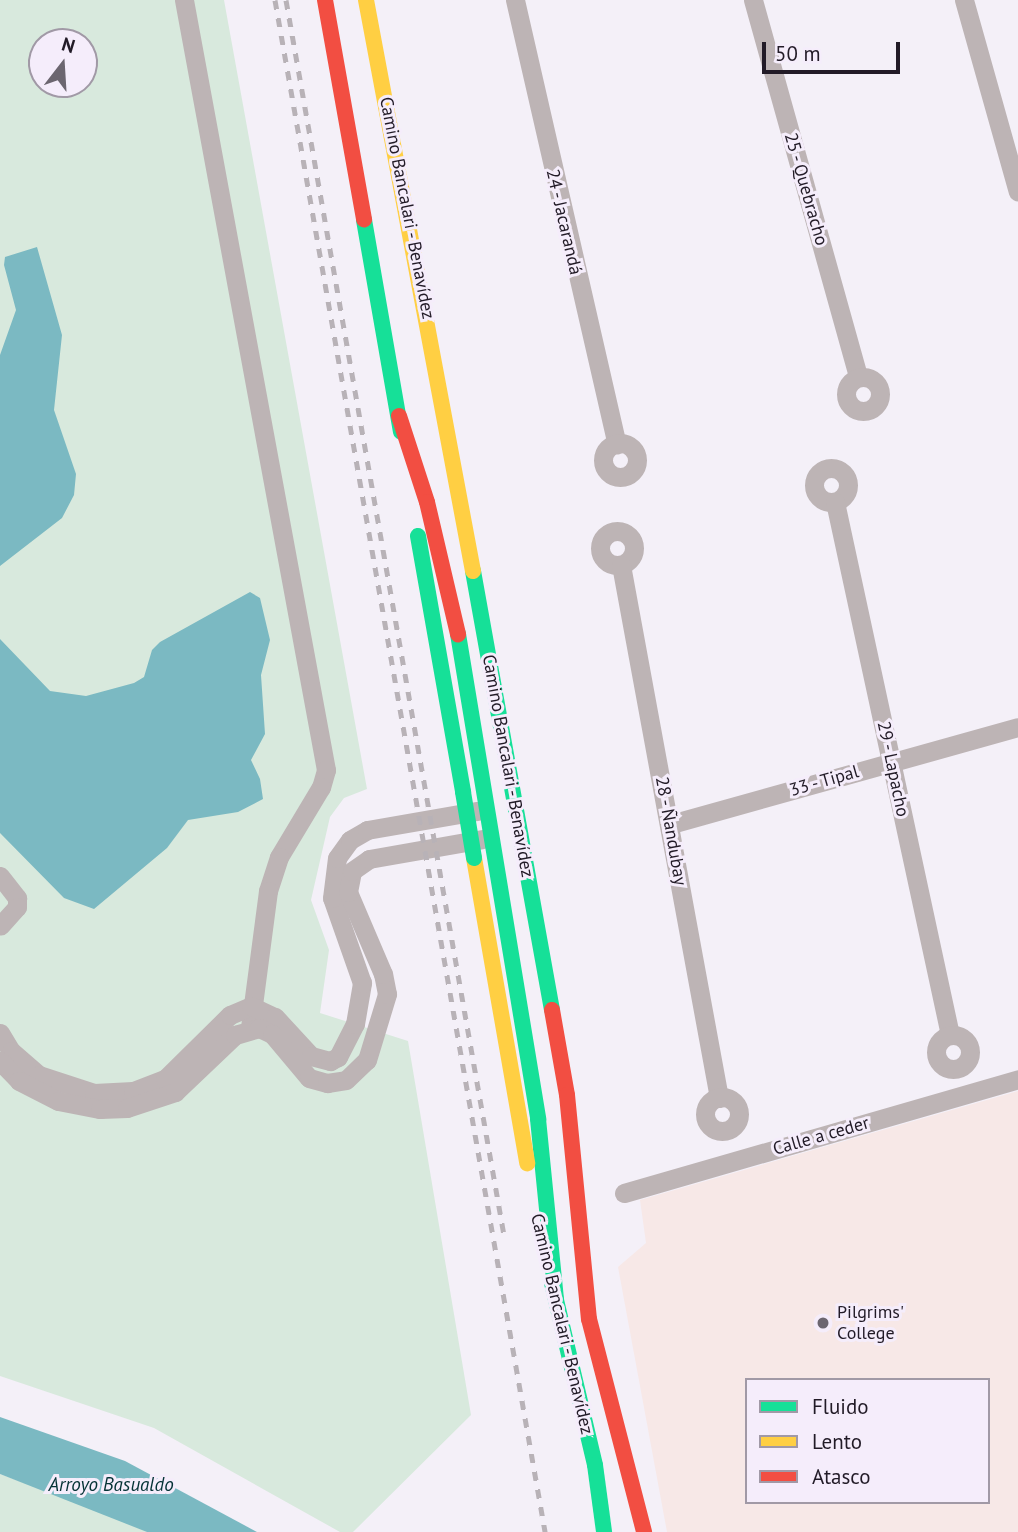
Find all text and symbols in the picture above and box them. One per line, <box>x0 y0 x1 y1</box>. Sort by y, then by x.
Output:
north arrow <box>28 28 98 98</box>
scale bar <box>766 28 904 72</box>
text: N <box>59 32 78 58</box>
text: 50 m <box>775 40 821 67</box>
street label: Camino Bancalari - Benavídez <box>375 94 439 322</box>
street label: 25 - Quebracho <box>779 129 833 249</box>
street label: 24 - Jacarandá <box>541 166 587 278</box>
street label: Camino Bancalari - Benavídez <box>477 651 539 881</box>
street label: 29 - Lapacho <box>872 718 914 820</box>
street label: 33 - Tipal <box>785 760 863 802</box>
street label: 28 - Ñandubay <box>651 773 691 889</box>
street label: Calle a ceder <box>770 1112 872 1160</box>
street label: Camino Bancalari - Benavídez <box>526 1210 598 1438</box>
place label: Pilgrims' College <box>837 1302 904 1344</box>
marker: Pilgrims' College <box>815 1315 831 1331</box>
legend <box>745 1378 990 1504</box>
text: Fluido <box>812 1393 869 1420</box>
text: Lento <box>812 1428 862 1455</box>
text: Atasco <box>812 1463 871 1490</box>
water label: Arroyo Basualdo <box>48 1474 174 1496</box>

